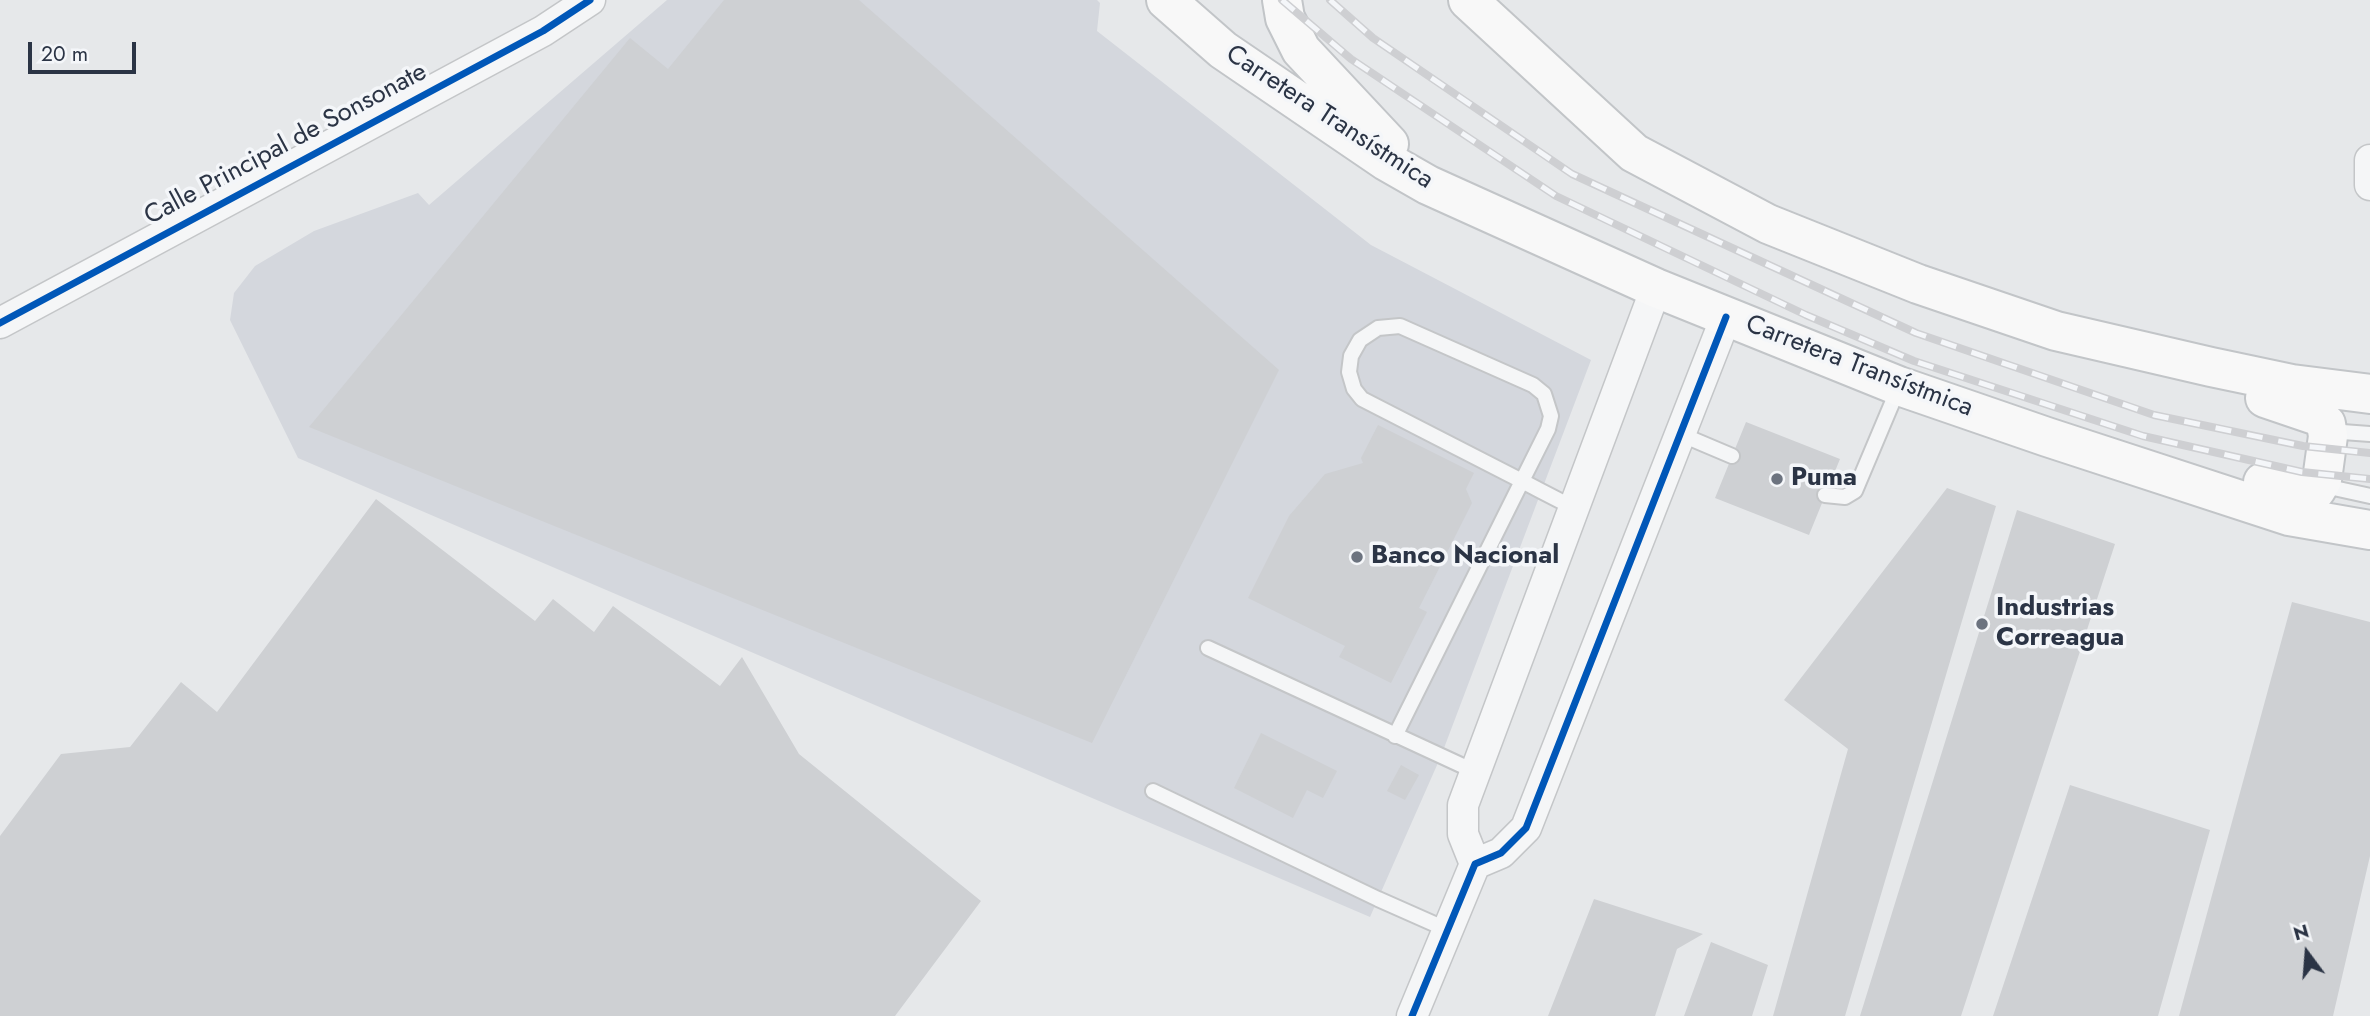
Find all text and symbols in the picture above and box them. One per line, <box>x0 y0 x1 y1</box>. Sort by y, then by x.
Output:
scale bar <box>32 28 140 72</box>
text: 20 m <box>41 39 88 69</box>
street label: Carretera Transístmica <box>1219 39 1439 197</box>
street label: Calle Principal de Sonsonate <box>139 57 433 233</box>
street label: Carretera Transístmica <box>1741 309 1977 425</box>
place label: Puma <box>1791 463 1857 495</box>
marker: Puma <box>1769 471 1785 487</box>
place label: Banco Nacional <box>1371 541 1559 573</box>
marker: Banco Nacional <box>1349 549 1365 565</box>
place label: Industrias Correagua <box>1996 593 2124 654</box>
marker: Industrias Correagua <box>1974 616 1990 632</box>
text: N <box>2290 917 2312 947</box>
north arrow <box>2272 918 2342 988</box>

